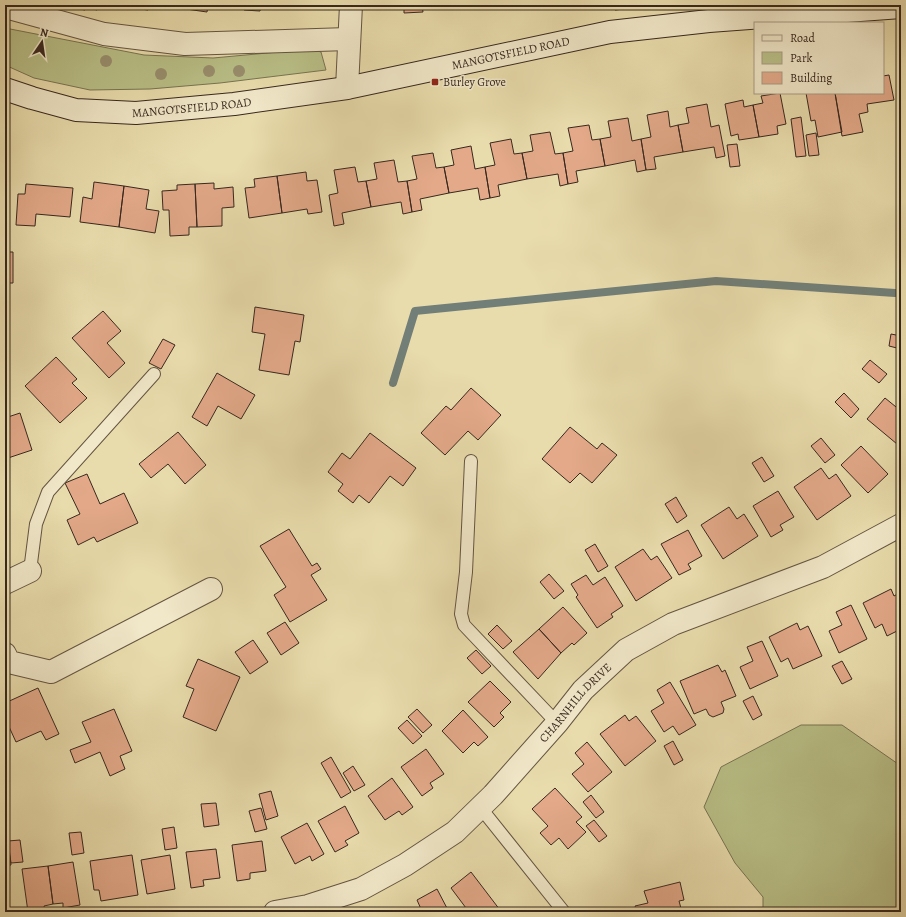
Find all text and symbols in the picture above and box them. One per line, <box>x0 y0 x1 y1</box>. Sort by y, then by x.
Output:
north arrow <box>22 22 62 62</box>
legend <box>754 22 884 94</box>
text: N <box>39 25 50 41</box>
text: Road <box>790 30 816 46</box>
street label: MANGOTSFIELD ROAD <box>450 33 571 73</box>
text: Park <box>790 50 813 66</box>
text: Building <box>790 70 832 86</box>
place label: Burley Grove <box>443 74 506 90</box>
marker: Burley Grove <box>430 77 440 87</box>
street label: MANGOTSFIELD ROAD <box>131 94 252 121</box>
street label: CHARNHILL DRIVE <box>535 659 615 746</box>

